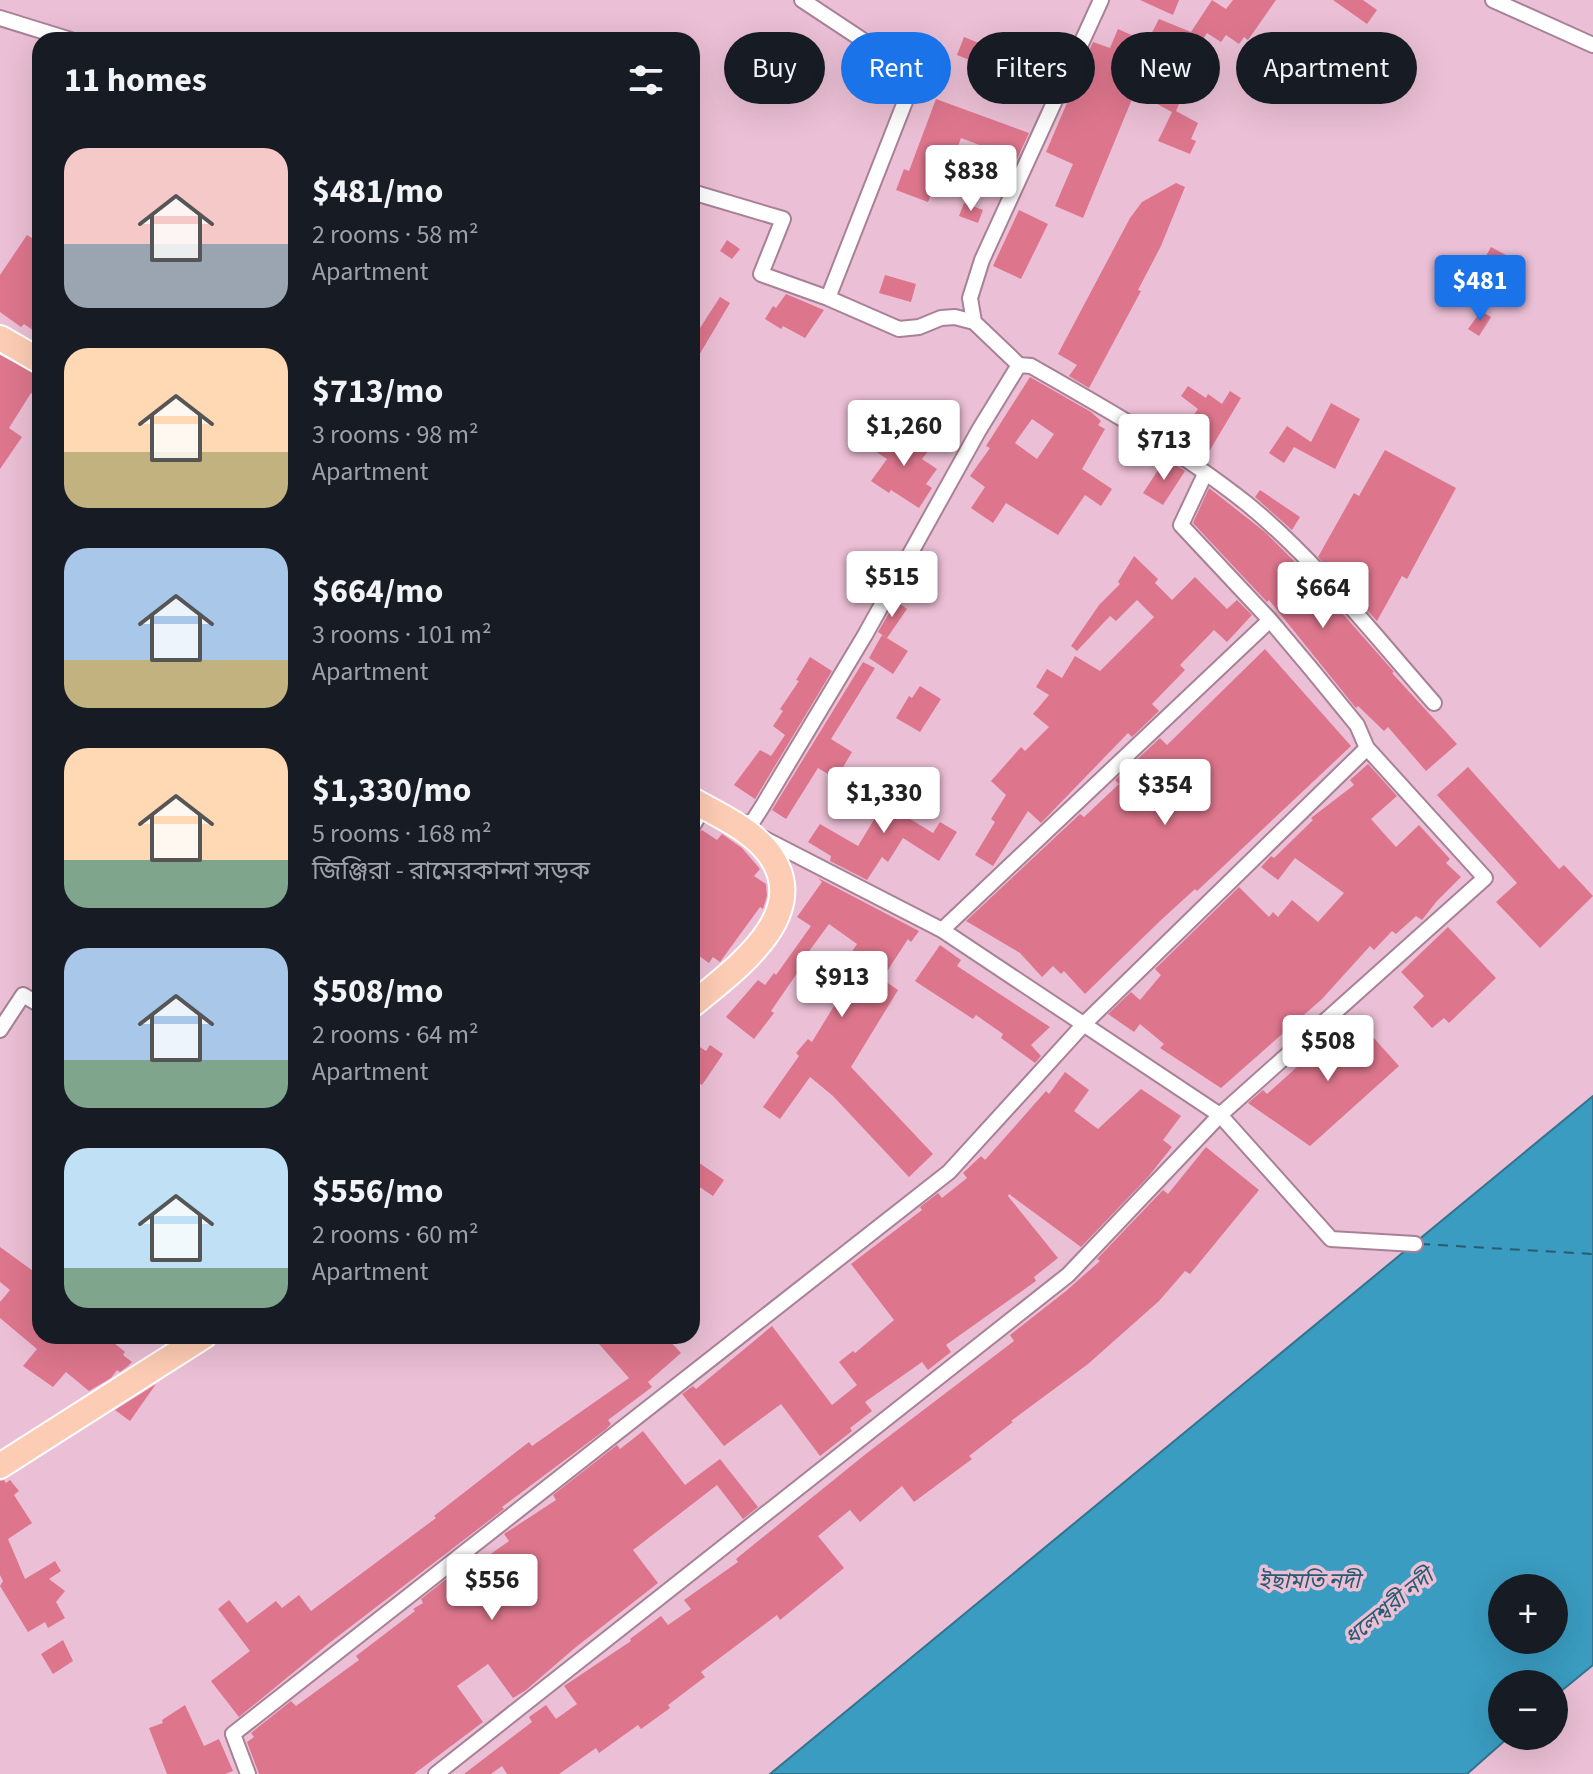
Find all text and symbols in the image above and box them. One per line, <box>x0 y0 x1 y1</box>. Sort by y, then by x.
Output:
chip: Buy <box>724 32 825 104</box>
chip: Rent <box>841 32 951 104</box>
chip: Filters <box>967 32 1095 104</box>
chip: New <box>1111 32 1220 104</box>
chip: Apartment <box>1236 32 1417 104</box>
text: 11 homes <box>64 56 207 105</box>
icon: filters <box>624 58 668 102</box>
pin: $838 <box>924 145 1018 213</box>
text: $838 <box>944 152 998 189</box>
text: $481/mo <box>312 167 443 216</box>
icon: home <box>128 180 224 276</box>
text: 2 rooms · 58 m² <box>312 216 479 253</box>
text: Apartment <box>312 253 429 290</box>
pin: $481 <box>1433 255 1527 323</box>
text: $481 <box>1453 262 1507 299</box>
text: $713/mo <box>312 367 443 416</box>
icon: home <box>128 380 224 476</box>
pin: $1,260 <box>839 400 969 468</box>
text: $1,260 <box>866 407 942 444</box>
pin: $713 <box>1117 414 1211 482</box>
text: 3 rooms · 98 m² <box>312 416 479 453</box>
text: $713 <box>1137 421 1191 458</box>
text: Apartment <box>312 453 429 490</box>
pin: $515 <box>845 551 939 619</box>
text: $515 <box>865 558 919 595</box>
pin: $664 <box>1276 562 1370 630</box>
text: $664/mo <box>312 567 443 616</box>
text: $664 <box>1296 569 1350 606</box>
icon: home <box>128 580 224 676</box>
text: 3 rooms · 101 m² <box>312 616 491 653</box>
text: Apartment <box>312 653 429 690</box>
pin: $354 <box>1118 759 1212 827</box>
text: $1,330/mo <box>312 766 472 815</box>
text: $354 <box>1138 766 1192 803</box>
pin: $1,330 <box>819 767 949 835</box>
text: $1,330 <box>846 774 922 811</box>
icon: home <box>128 780 224 876</box>
text: 5 rooms · 168 m² <box>312 815 491 852</box>
text: জিঞ্জিরা - রামেরকান্দা সড়ক <box>312 852 590 889</box>
pin: $913 <box>795 951 889 1019</box>
text: $913 <box>815 958 869 995</box>
text: $508/mo <box>312 967 443 1016</box>
icon: home <box>128 980 224 1076</box>
pin: $508 <box>1281 1015 1375 1083</box>
text: 2 rooms · 64 m² <box>312 1016 479 1053</box>
text: $508 <box>1301 1022 1355 1059</box>
text: Apartment <box>312 1053 429 1090</box>
text: $556/mo <box>312 1167 443 1216</box>
icon: home <box>128 1180 224 1276</box>
text: 2 rooms · 60 m² <box>312 1216 479 1253</box>
text: Apartment <box>312 1253 429 1290</box>
pin: $556 <box>445 1554 539 1622</box>
water label: ধলেশ্বরী নদী <box>1337 1558 1444 1653</box>
text: $556 <box>465 1561 519 1598</box>
water label: ইছামতি নদী <box>1258 1565 1364 1597</box>
map controls <box>1488 1574 1568 1750</box>
button: + <box>1488 1574 1568 1654</box>
button: − <box>1488 1670 1568 1750</box>

